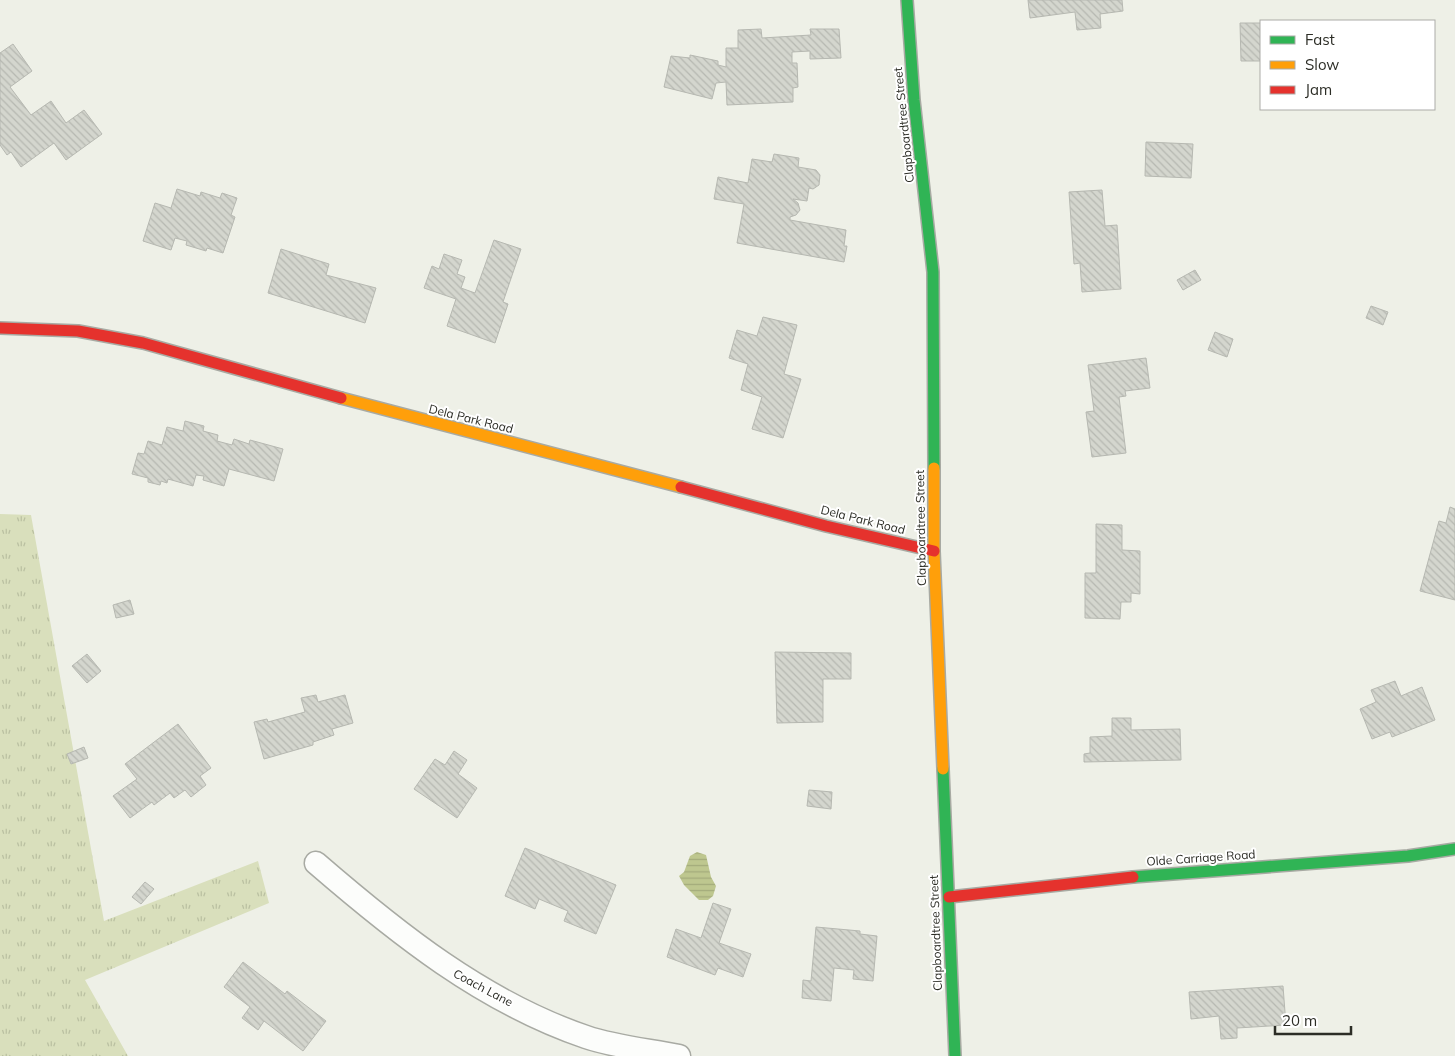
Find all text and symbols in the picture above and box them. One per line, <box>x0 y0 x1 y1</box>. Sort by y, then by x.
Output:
legend <box>1260 20 1435 110</box>
text: Fast <box>1305 30 1335 49</box>
text: Slow <box>1305 55 1339 74</box>
street label: Clapboardtree Street <box>890 67 917 184</box>
text: Jam <box>1305 80 1332 99</box>
street label: Dela Park Road <box>427 401 515 436</box>
street label: Clapboardtree Street <box>912 470 929 586</box>
street label: Dela Park Road <box>819 502 907 537</box>
street label: Olde Carriage Road <box>1146 846 1256 869</box>
street label: Clapboardtree Street <box>926 875 945 991</box>
street label: Coach Lane <box>451 966 516 1009</box>
scale bar <box>1275 1004 1351 1036</box>
text: 20 m <box>1282 1011 1317 1030</box>

